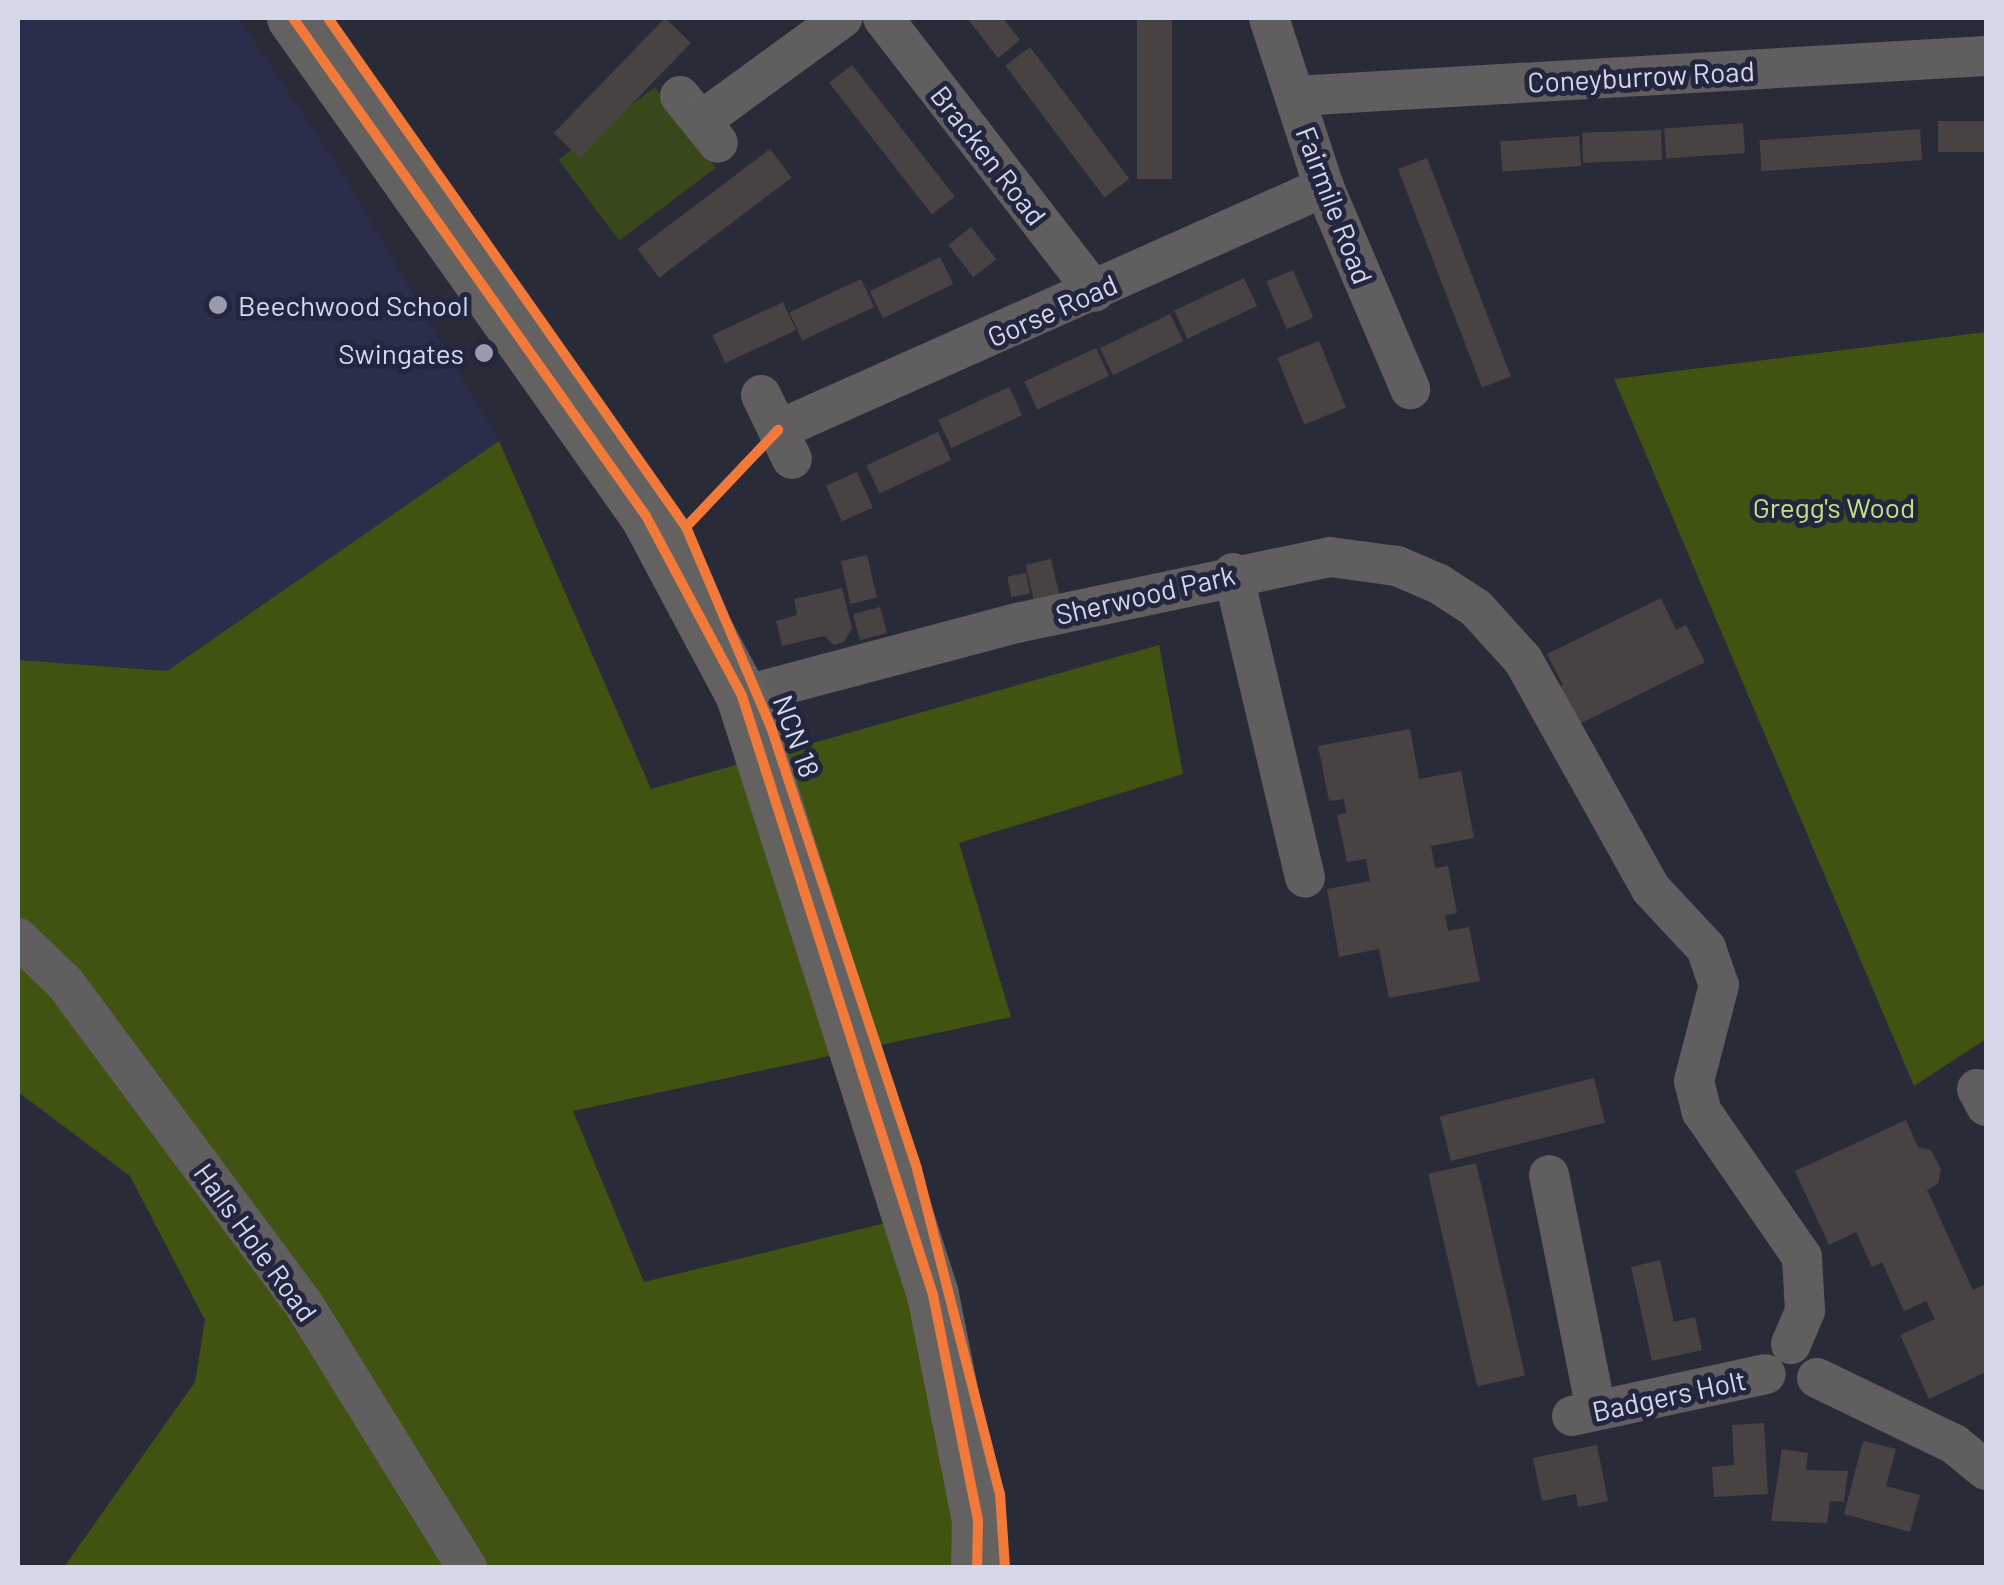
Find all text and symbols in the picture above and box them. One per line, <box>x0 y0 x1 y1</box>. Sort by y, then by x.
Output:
street label: Coneyburrow Road <box>1527 53 1755 99</box>
street label: Bracken Road <box>924 79 1054 231</box>
street label: Fairmile Road <box>1290 122 1380 288</box>
street label: Gorse Road <box>982 267 1122 353</box>
place label: Beechwood School <box>238 288 469 322</box>
marker: Beechwood School <box>207 294 229 316</box>
place label: Swingates <box>338 336 464 370</box>
marker: Swingates <box>473 342 495 364</box>
park label: Gregg's Wood <box>1753 490 1915 524</box>
street label: Sherwood Park <box>1052 557 1238 631</box>
street label: NCN 18 <box>767 690 827 782</box>
street label: Halls Hole Road <box>187 1156 325 1328</box>
street label: Badgers Holt <box>1589 1362 1749 1428</box>

